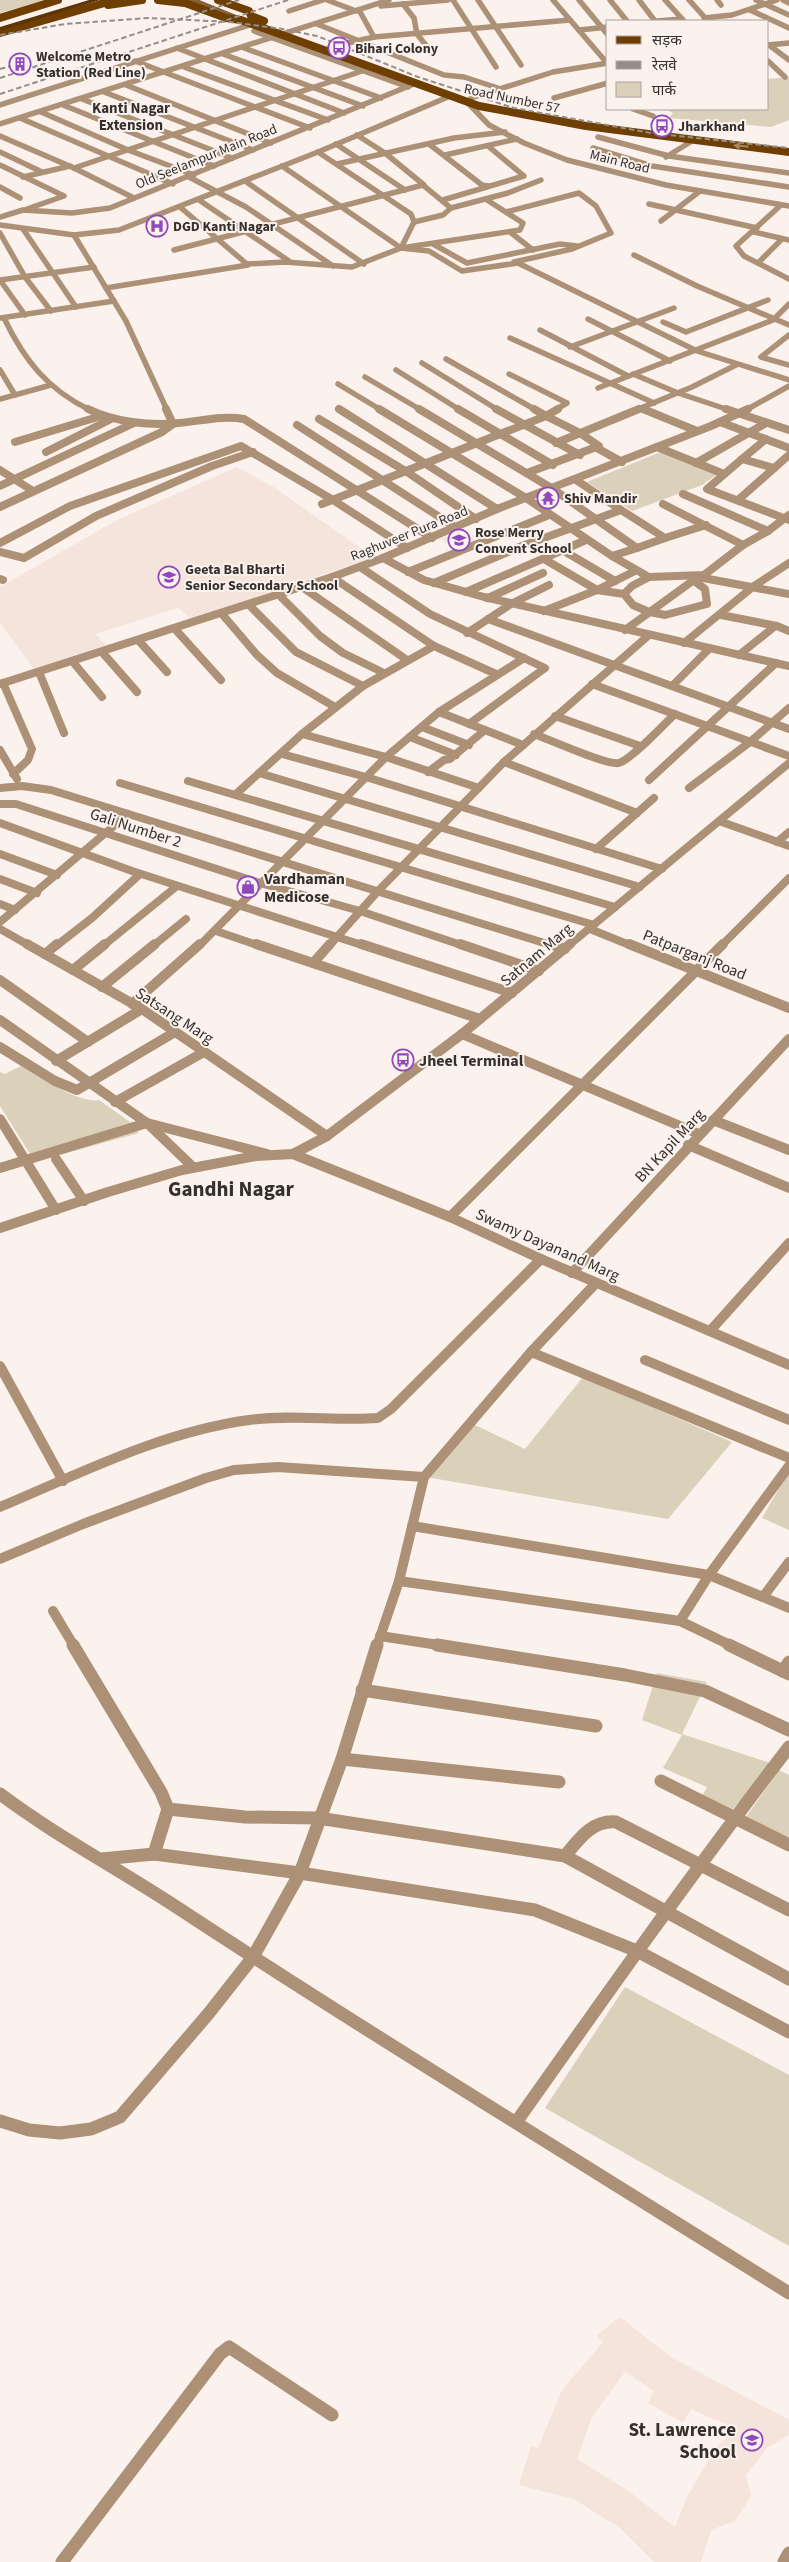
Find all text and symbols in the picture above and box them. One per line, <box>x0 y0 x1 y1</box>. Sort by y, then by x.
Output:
legend <box>606 20 769 110</box>
text: सड़क <box>652 30 682 51</box>
bus stop icon: Bihari Colony <box>327 36 351 60</box>
place label: Bihari Colony <box>355 39 439 59</box>
place label: Welcome Metro Station (Red Line) <box>36 47 146 83</box>
building icon: Welcome Metro Station (Red Line) <box>8 52 32 76</box>
text: रेलवे <box>651 55 677 76</box>
street label: Road Number 57 <box>462 79 562 119</box>
text: पार्क <box>652 80 676 101</box>
district label: Kanti Nagar Extension <box>92 98 170 136</box>
bus stop icon: Jharkhand <box>650 114 674 138</box>
place label: Jharkhand <box>678 117 745 137</box>
street label: Old Seelampur Main Road <box>133 119 280 195</box>
one-way arrow <box>732 142 748 150</box>
street label: Main Road <box>588 145 652 179</box>
hospital icon: DGD Kanti Nagar <box>145 214 169 238</box>
place label: DGD Kanti Nagar <box>173 217 276 237</box>
temple icon: Shiv Mandir <box>536 486 560 510</box>
place label: Shiv Mandir <box>564 489 638 509</box>
street label: Raghuveer Pura Road <box>348 501 471 567</box>
place label: Rose Merry Convent School <box>475 523 571 559</box>
school or university icon: Rose Merry Convent School <box>447 528 471 552</box>
place label: Geeta Bal Bharti Senior Secondary School <box>185 560 338 596</box>
school or university icon: Geeta Bal Bharti Senior Secondary School <box>157 565 181 589</box>
street label: Gali Number 2 <box>87 803 184 853</box>
place label: Vardhaman Medicose <box>263 868 345 908</box>
shop icon: Vardhaman Medicose <box>236 875 260 899</box>
street label: Satnam Marg <box>496 918 578 992</box>
street label: Patparganj Road <box>640 924 750 986</box>
street label: Satsang Marg <box>131 982 218 1049</box>
bus stop icon: Jheel Terminal <box>391 1048 415 1072</box>
place label: Jheel Terminal <box>419 1050 524 1072</box>
street label: BN Kapil Marg <box>630 1104 710 1187</box>
district label: Gandhi Nagar <box>168 1174 295 1204</box>
street label: Swamy Dayanand Marg <box>472 1203 623 1287</box>
place label: St. Lawrence School <box>629 2417 737 2466</box>
school or university icon: St. Lawrence School <box>740 2428 764 2452</box>

